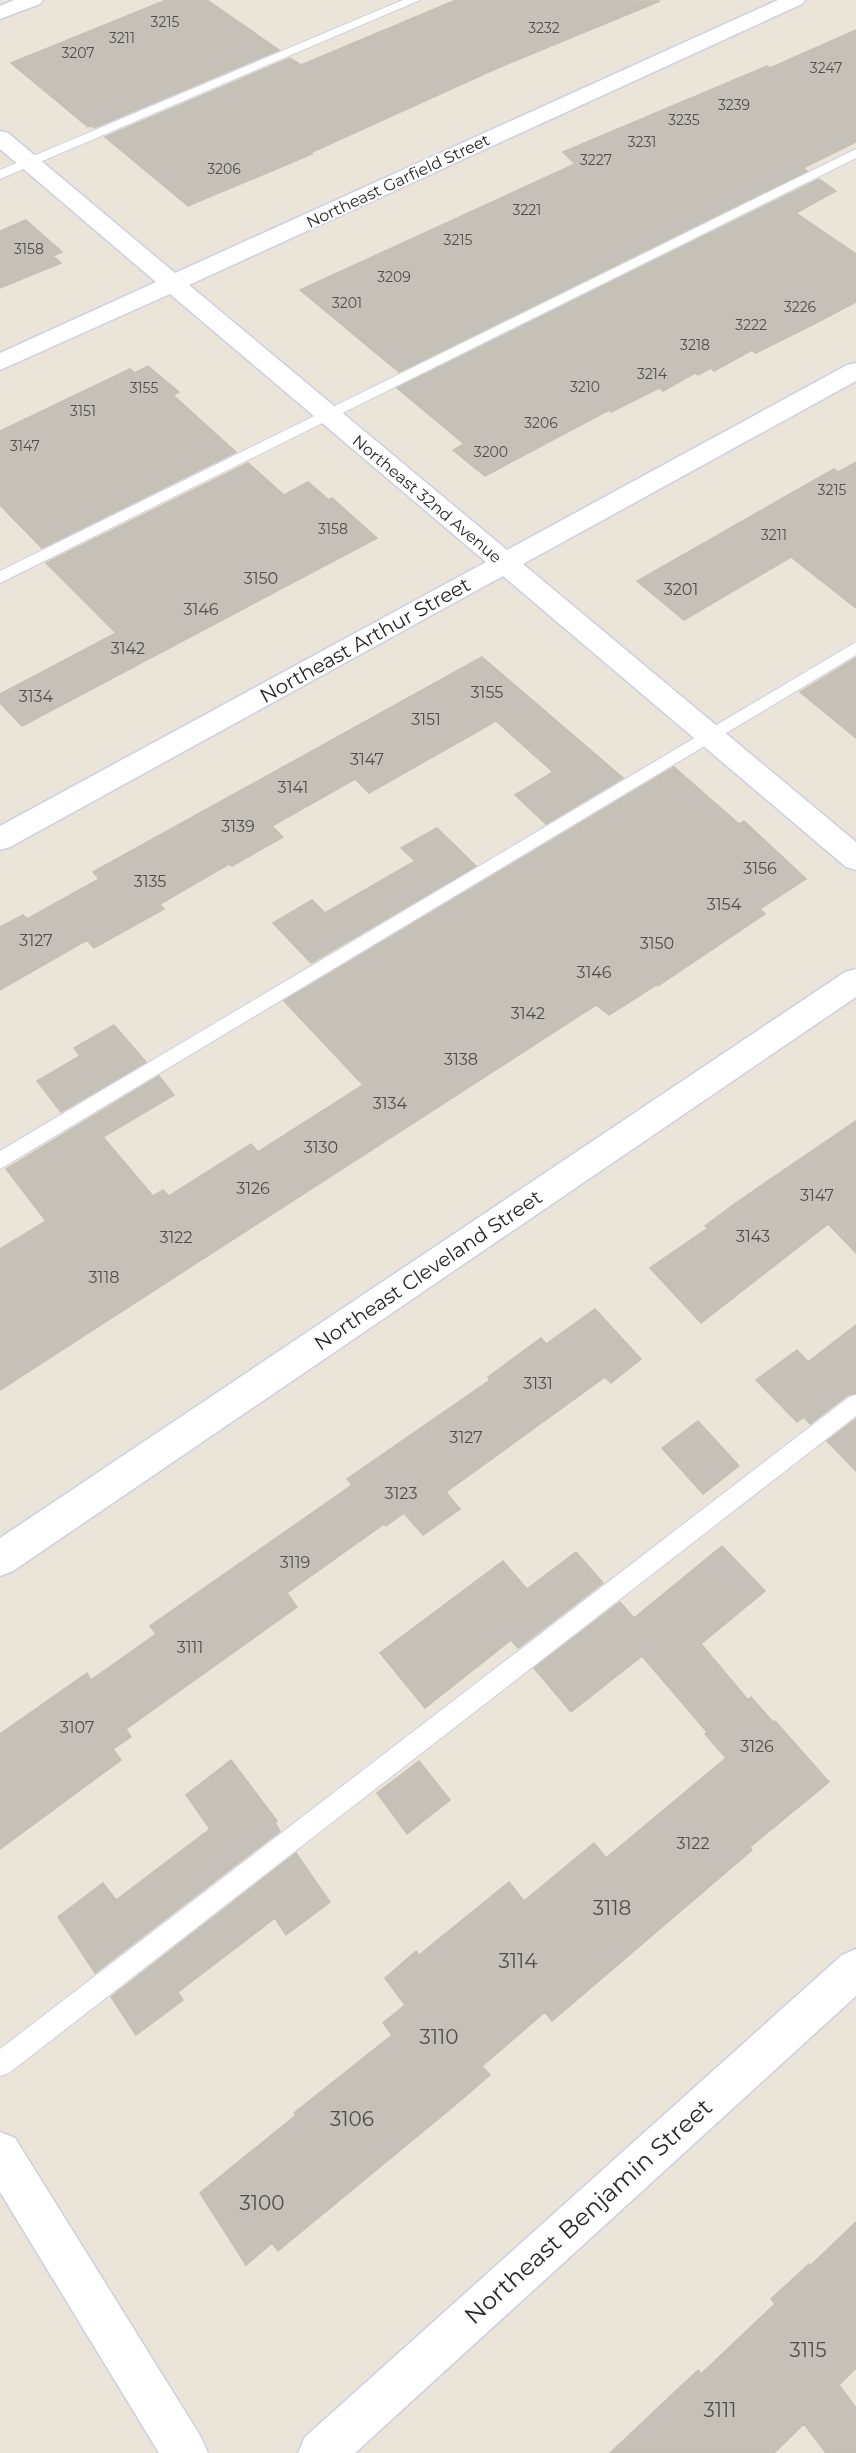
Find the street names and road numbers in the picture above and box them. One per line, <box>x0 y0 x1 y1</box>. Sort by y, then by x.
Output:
street label: Northeast Garfield Street <box>303 130 493 232</box>
street label: Northeast 32nd Avenue <box>349 431 505 567</box>
street label: Northeast Arthur Street <box>256 572 474 708</box>
street label: Northeast Cleveland Street <box>310 1185 546 1355</box>
street label: Northeast Benjamin Street <box>458 2092 718 2330</box>

